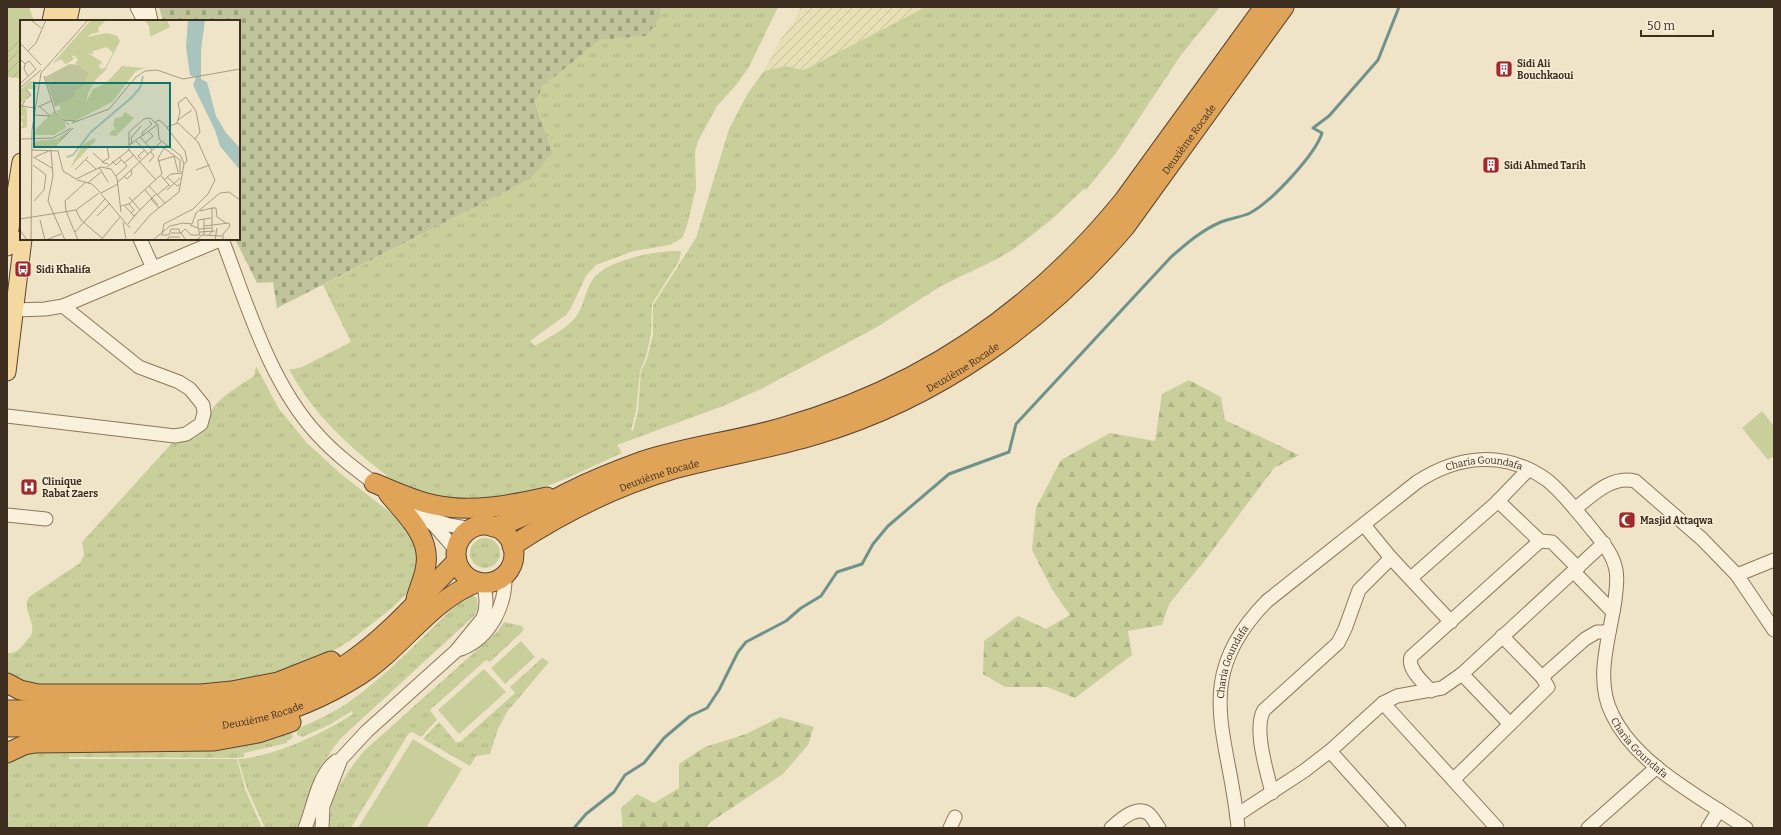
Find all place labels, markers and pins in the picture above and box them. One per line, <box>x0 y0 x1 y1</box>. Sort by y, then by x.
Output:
place label: Sidi Ali Bouchkaoui <box>1517 58 1574 82</box>
building icon: Sidi Ali Bouchkaoui <box>1494 59 1514 79</box>
building icon: Sidi Ahmed Tarih <box>1481 155 1501 175</box>
place label: Sidi Ahmed Tarih <box>1504 160 1586 172</box>
bus stop icon: Sidi Khalifa <box>13 259 33 279</box>
place label: Sidi Khalifa <box>36 264 91 276</box>
place label: Clinique Rabat Zaers <box>42 476 98 500</box>
hospital icon: Clinique Rabat Zaers <box>19 477 39 497</box>
mosque icon: Masjid Attaqwa <box>1617 510 1637 530</box>
place label: Masjid Attaqwa <box>1640 515 1713 527</box>

